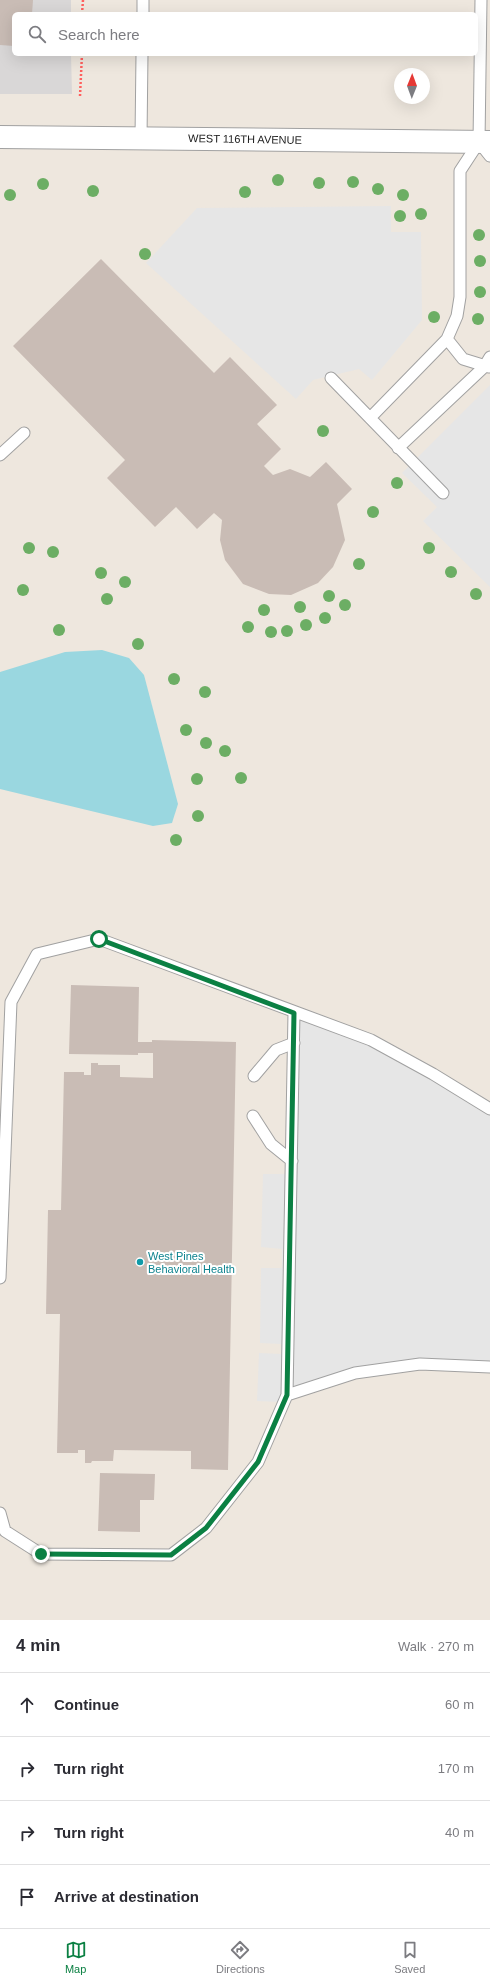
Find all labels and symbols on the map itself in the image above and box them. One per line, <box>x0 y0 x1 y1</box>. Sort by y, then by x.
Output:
north arrow <box>394 68 430 104</box>
street label: WEST 116TH AVENUE <box>188 132 302 146</box>
route start <box>90 930 108 948</box>
place label: West Pines Behavioral Health <box>148 1250 235 1275</box>
marker: West Pines Behavioral Health <box>135 1257 145 1267</box>
route end <box>32 1545 50 1563</box>

